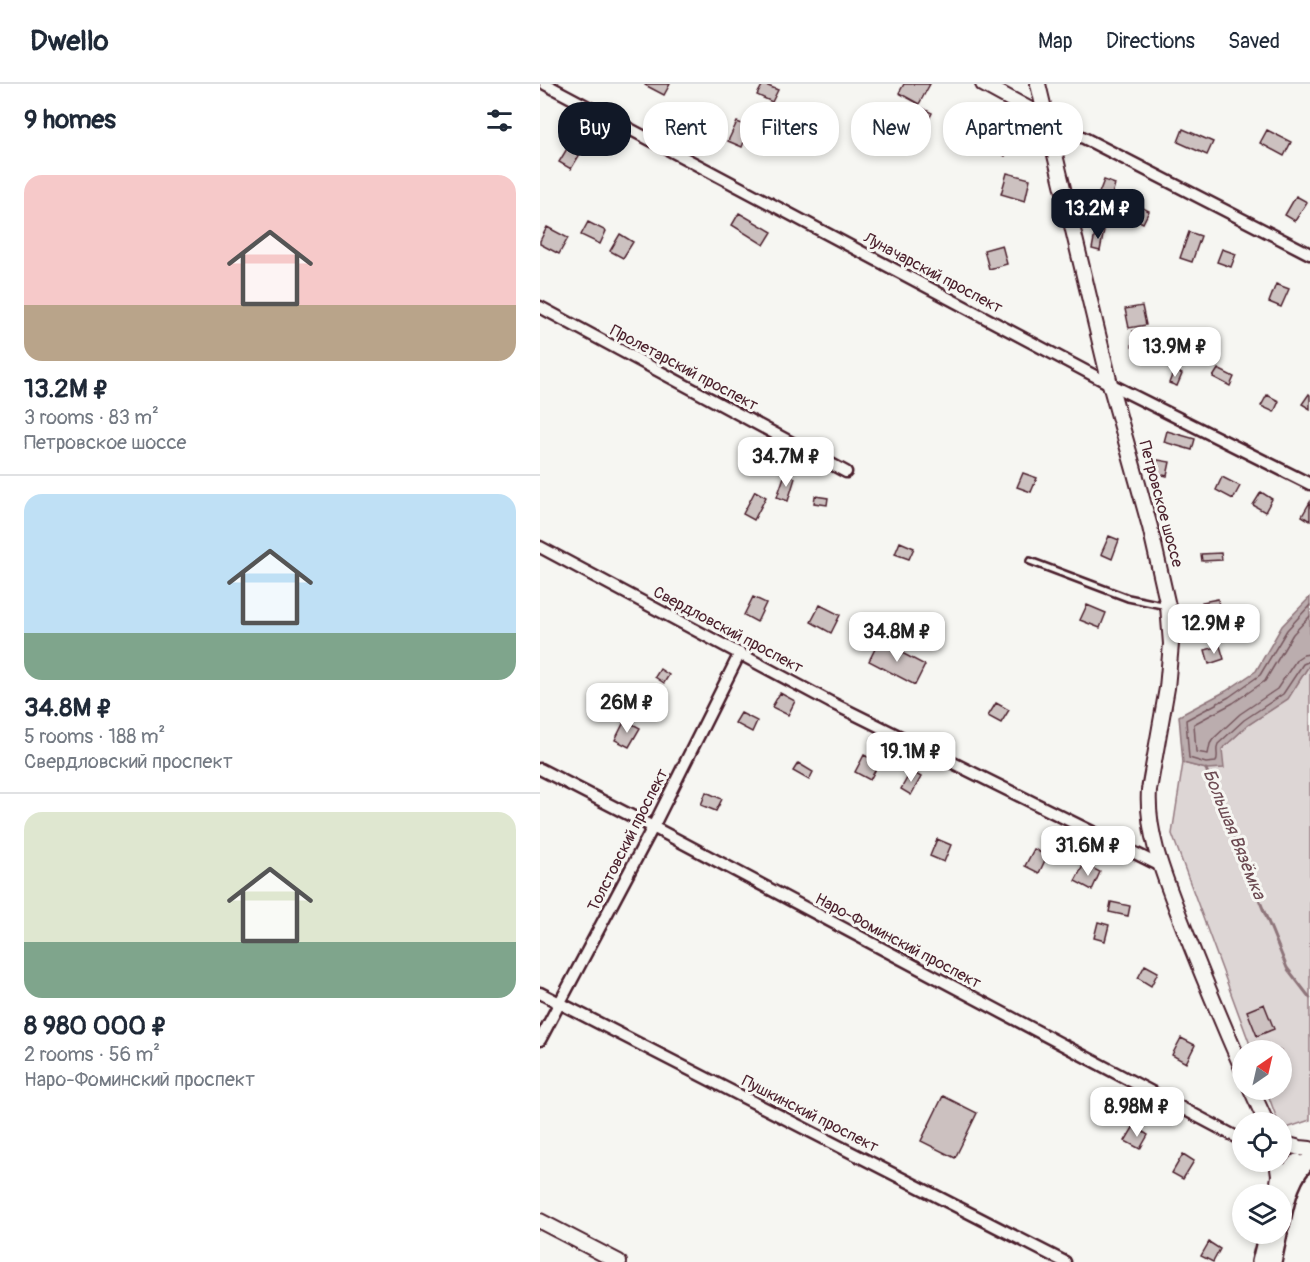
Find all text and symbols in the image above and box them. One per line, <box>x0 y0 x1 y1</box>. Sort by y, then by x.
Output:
text: Dwello <box>30 24 109 59</box>
text: Map <box>1038 28 1073 55</box>
text: Directions <box>1106 28 1195 55</box>
text: Saved <box>1228 28 1280 55</box>
chip: Buy <box>558 102 631 156</box>
chip: Rent <box>643 102 728 156</box>
chip: Filters <box>740 102 839 156</box>
chip: New <box>851 102 931 156</box>
chip: Apartment <box>943 102 1083 156</box>
text: 9 homes <box>24 104 116 136</box>
icon: filters <box>483 104 516 137</box>
pin: 13.2M ₽ <box>1043 189 1153 240</box>
text: 13.2M ₽ <box>1065 196 1131 221</box>
icon: home <box>216 214 324 322</box>
street label: Луначарский проспект <box>859 227 1006 318</box>
street label: Пролетарский проспект <box>607 321 761 415</box>
pin: 13.9M ₽ <box>1120 327 1230 378</box>
text: 13.9M ₽ <box>1143 334 1207 359</box>
text: 13.2M ₽ <box>24 373 109 405</box>
text: 3 rooms · 83 m² <box>24 405 159 430</box>
text: Петровское шоссе <box>24 430 186 455</box>
pin: 34.7M ₽ <box>731 437 841 488</box>
street label: Петровское шоссе <box>1135 439 1188 569</box>
text: 34.7M ₽ <box>752 444 820 469</box>
icon: home <box>216 533 324 641</box>
street label: Свердловский проспект <box>650 582 806 678</box>
pin: 12.9M ₽ <box>1159 604 1269 655</box>
text: 12.9M ₽ <box>1182 611 1246 636</box>
pin: 34.8M ₽ <box>842 612 952 663</box>
text: 34.8M ₽ <box>863 619 931 644</box>
pin: 26M ₽ <box>585 683 669 734</box>
text: 26M ₽ <box>600 690 654 715</box>
text: 34.8M ₽ <box>24 692 112 724</box>
text: 5 rooms · 188 m² <box>24 724 165 749</box>
pin: 19.1M ₽ <box>856 732 966 783</box>
text: 19.1M ₽ <box>880 739 942 764</box>
text: Свердловский проспект <box>24 749 233 774</box>
street label: Толстовский проспект <box>583 765 673 915</box>
water label: Большая Вязёмка <box>1197 766 1271 904</box>
pin: 31.6M ₽ <box>1033 826 1143 877</box>
text: 31.6M ₽ <box>1055 833 1121 858</box>
icon: home <box>216 851 324 959</box>
street label: Наро-Фоминский проспект <box>812 889 984 993</box>
text: 8 980 000 ₽ <box>24 1010 167 1042</box>
north arrow <box>1232 1040 1292 1100</box>
map controls <box>1232 1040 1292 1244</box>
text: 2 rooms · 56 m² <box>24 1042 160 1067</box>
text: Наро-Фоминский проспект <box>24 1067 255 1092</box>
street label: Пушкинский проспект <box>738 1071 882 1157</box>
pin: 8.98M ₽ <box>1082 1087 1192 1138</box>
text: 8.98M ₽ <box>1104 1094 1170 1119</box>
button: locate <box>1232 1112 1292 1172</box>
button: layers <box>1232 1184 1292 1244</box>

